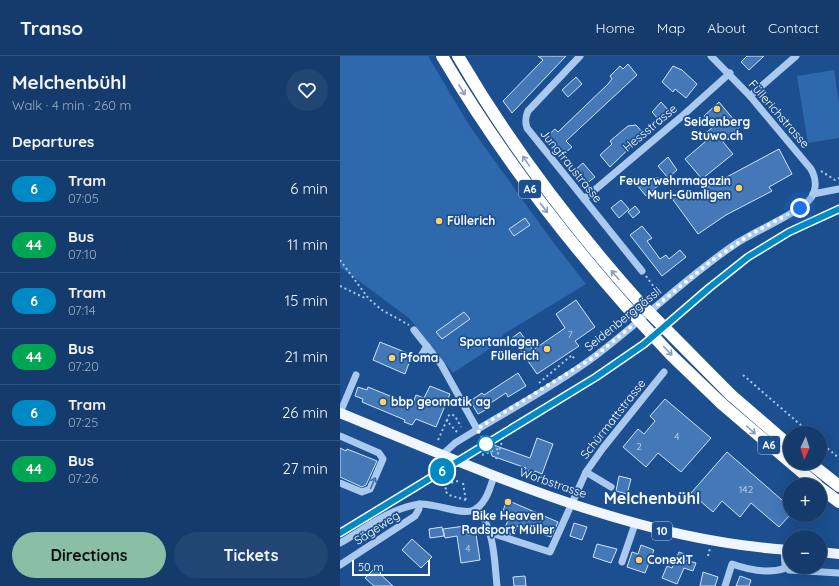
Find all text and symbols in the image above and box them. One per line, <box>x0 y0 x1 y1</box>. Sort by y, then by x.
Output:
text: Transo <box>20 16 83 40</box>
text: Home <box>596 19 635 37</box>
text: Map <box>657 19 685 37</box>
text: About <box>707 19 746 37</box>
text: Contact <box>768 19 819 37</box>
button: heart <box>286 69 328 111</box>
text: Melchenbühl <box>12 70 127 94</box>
street label: Füllerichstrasse <box>746 77 813 151</box>
one-way arrow <box>459 84 467 96</box>
text: Walk · 4 min · 260 m <box>12 97 131 113</box>
street label: Hessstrasse <box>620 100 680 155</box>
marker: Seidenberg Stuwo.ch <box>712 104 722 114</box>
place label: Seidenberg Stuwo.ch <box>684 114 750 143</box>
street label: Jungfraustrasse <box>537 126 606 206</box>
text: Departures <box>12 132 94 151</box>
one-way arrow <box>522 156 530 167</box>
text: Tram <box>68 171 106 190</box>
place label: Feuerwehrmagazin Muri-Gümligen <box>619 173 731 202</box>
text: 6 min <box>290 179 328 198</box>
text: 6 <box>30 180 38 198</box>
road number: A6 <box>519 180 541 198</box>
marker: Feuerwehrmagazin Muri-Gümligen <box>734 183 744 193</box>
text: 07:05 <box>68 190 99 206</box>
your location <box>790 198 810 218</box>
one-way arrow <box>540 202 549 213</box>
place label: Füllerich <box>447 213 495 228</box>
marker: Füllerich <box>434 216 444 226</box>
text: Bus <box>68 227 94 246</box>
text: 11 min <box>287 235 328 254</box>
text: 44 <box>26 236 42 254</box>
text: 07:10 <box>68 246 97 262</box>
one-way arrow <box>611 269 620 280</box>
text: Tram <box>68 283 106 302</box>
street label: Seidenberggässli <box>581 283 664 354</box>
text: 15 min <box>285 291 328 310</box>
text: 6 <box>30 292 38 310</box>
text: 07:14 <box>68 302 96 318</box>
house number: 7 <box>567 328 573 341</box>
place label: Sportanlagen Füllerich <box>460 334 539 363</box>
text: Bus <box>68 339 94 358</box>
marker: Sportanlagen Füllerich <box>542 344 552 354</box>
one-way arrow <box>663 346 673 356</box>
text: 21 min <box>284 347 328 366</box>
text: 44 <box>26 348 42 366</box>
place label: Pfoma <box>400 350 438 365</box>
marker: Pfoma <box>387 353 397 363</box>
text: 07:20 <box>68 358 99 374</box>
street label: Schürmattstrasse <box>577 376 649 462</box>
place label: bbp geomatik ag <box>391 394 491 409</box>
text: Tram <box>68 395 106 414</box>
marker: bbp geomatik ag <box>378 397 388 407</box>
text: 26 min <box>282 403 328 422</box>
text: 6 <box>30 404 38 422</box>
text: 07:25 <box>68 414 98 430</box>
one-way arrow <box>746 426 757 435</box>
north arrow <box>783 426 827 470</box>
map controls <box>783 426 827 574</box>
house number: 4 <box>674 430 680 443</box>
unlabelled marker <box>477 435 495 453</box>
road number: A6 <box>758 436 780 454</box>
house number: 2 <box>636 440 642 453</box>
text: Bus <box>68 451 94 470</box>
line badge: 6 <box>429 458 455 484</box>
text: 27 min <box>283 459 328 478</box>
text: 44 <box>26 460 42 478</box>
text: 6 <box>438 462 446 480</box>
street label: Worbstrasse <box>518 464 589 501</box>
text: 07:26 <box>68 470 98 486</box>
one-way arrow <box>370 477 377 489</box>
button: + <box>783 478 827 522</box>
house number: 142 <box>739 483 754 496</box>
district label: Melchenbühl <box>604 488 700 508</box>
marker: Bike Heaven Radsport Müller <box>503 497 513 507</box>
street label: Sägeweg <box>351 507 402 548</box>
place label: Bike Heaven Radsport Müller <box>461 508 555 537</box>
road number: 10 <box>652 522 672 540</box>
button: − <box>783 530 827 574</box>
button: Directions <box>12 532 166 578</box>
button: Tickets <box>174 532 328 578</box>
house number: 4 <box>465 542 471 555</box>
place label: ConexIT <box>647 552 693 567</box>
marker: ConexIT <box>634 555 644 565</box>
scale bar <box>352 558 430 577</box>
text: 50 m <box>358 560 384 574</box>

